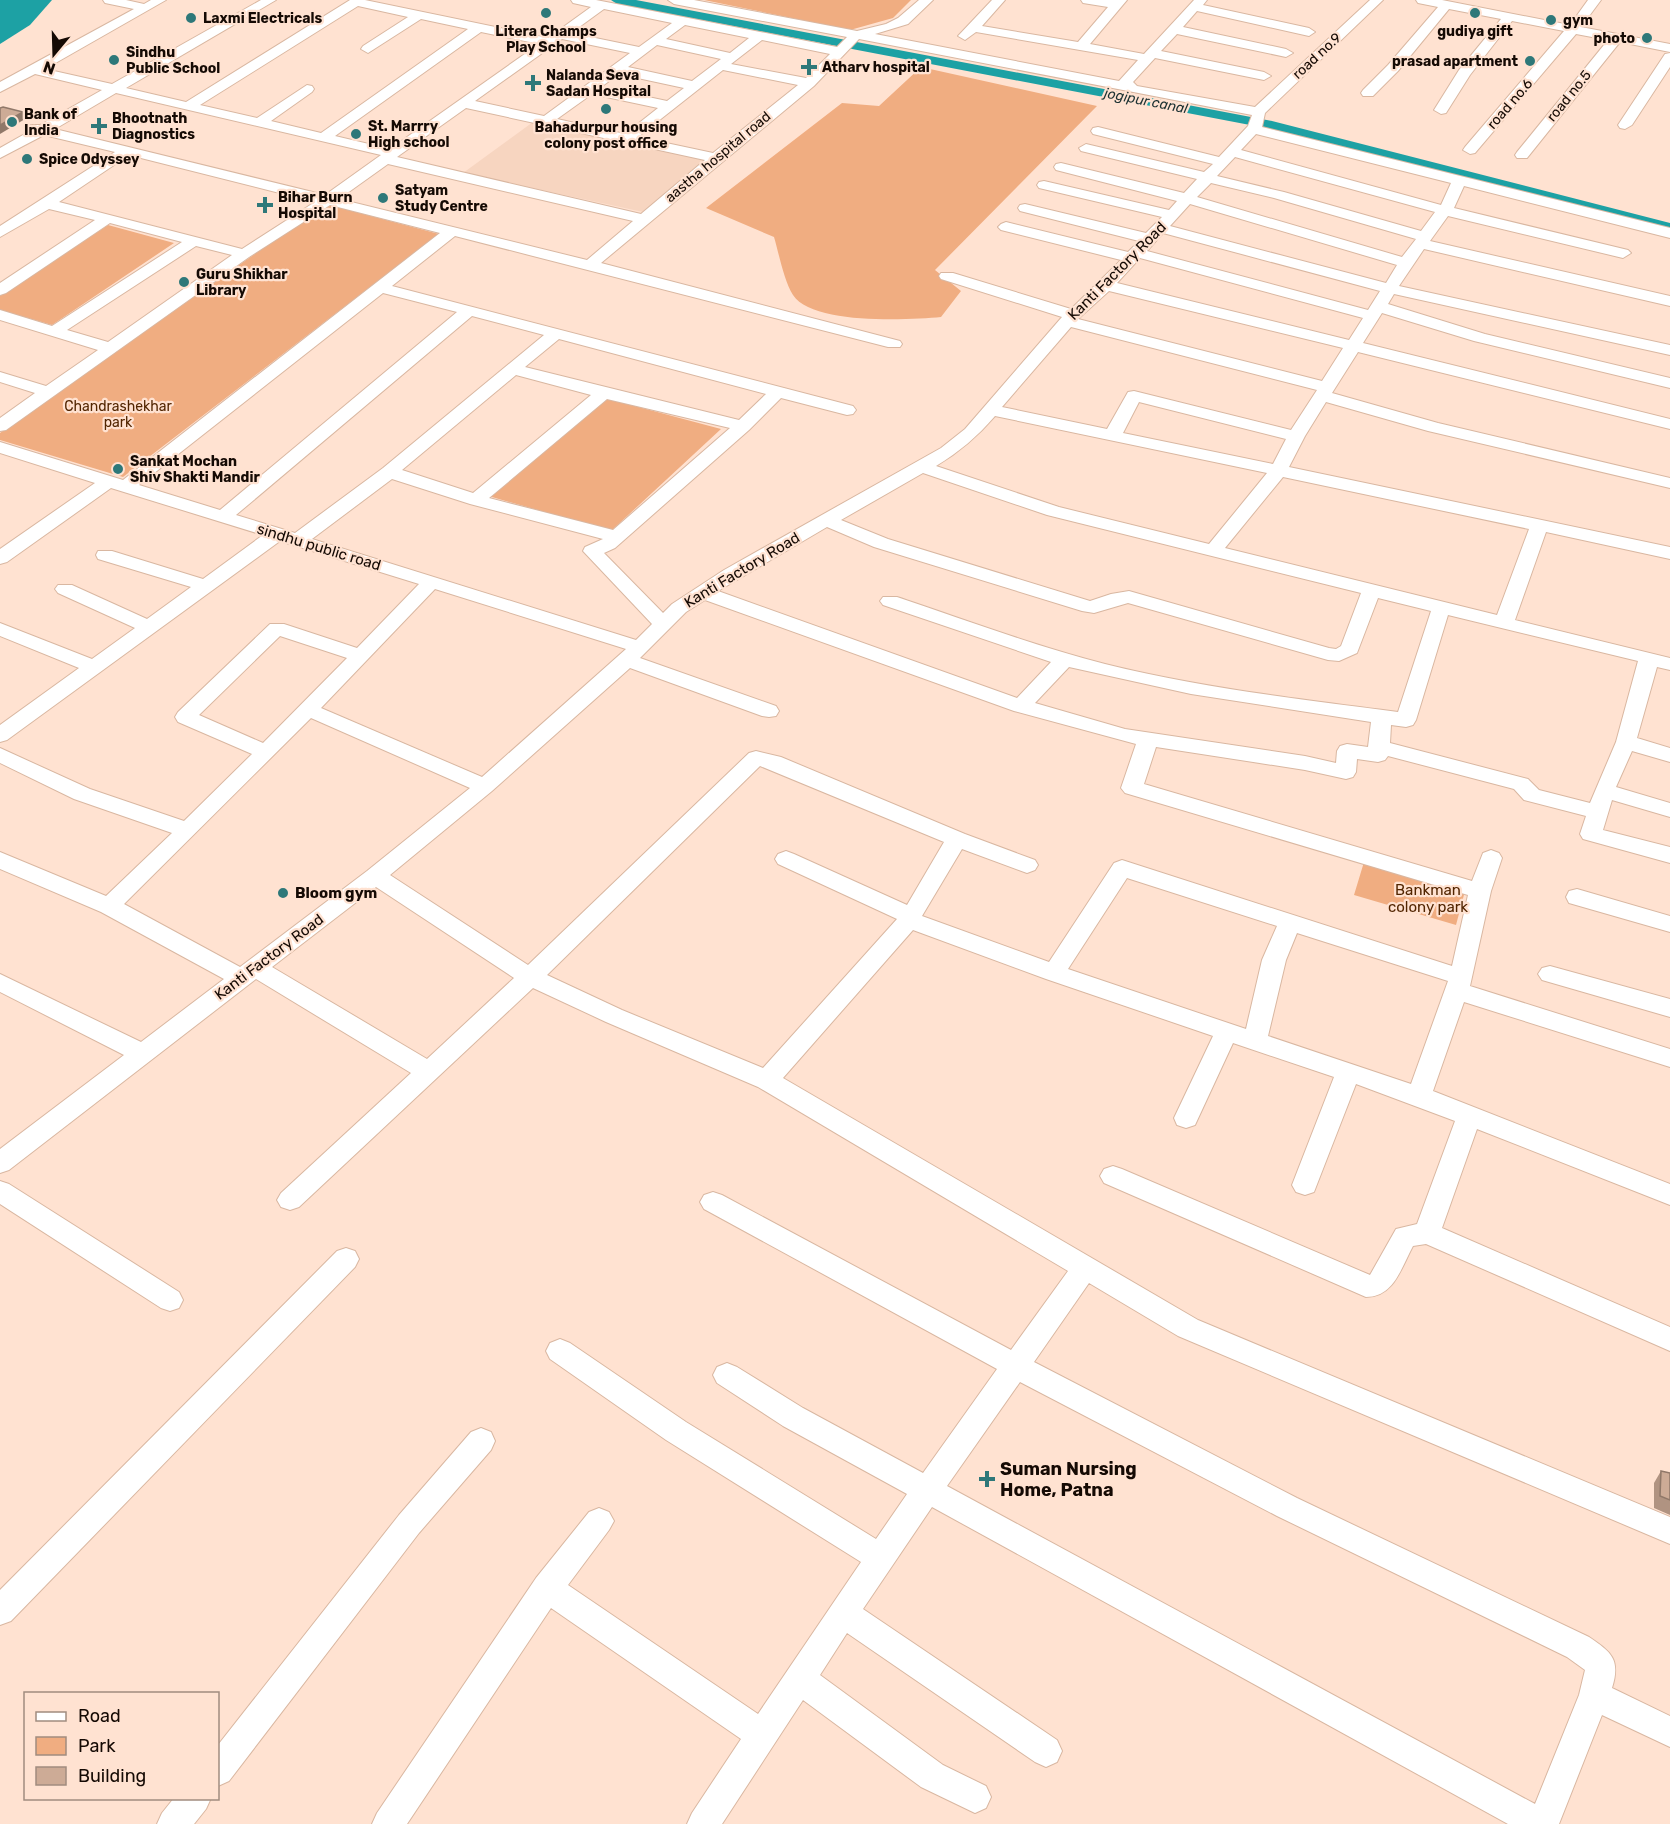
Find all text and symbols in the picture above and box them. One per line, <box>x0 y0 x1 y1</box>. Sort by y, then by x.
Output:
marker: Litera Champs Play School <box>539 6 553 20</box>
marker: gudiya gift <box>1468 6 1482 20</box>
place label: Laxmi Electricals <box>203 10 323 27</box>
marker: Laxmi Electricals <box>184 11 198 25</box>
place label: gym <box>1563 12 1593 29</box>
marker: gym <box>1544 13 1558 27</box>
place label: Litera Champs Play School <box>495 23 597 56</box>
place label: gudiya gift <box>1437 23 1513 40</box>
north arrow <box>24 24 84 84</box>
street label: road no.9 <box>1289 29 1345 83</box>
place label: photo <box>1593 30 1635 47</box>
marker: photo <box>1640 31 1654 45</box>
place label: Sindhu Public School <box>126 44 220 77</box>
marker: Sindhu Public School <box>107 53 121 67</box>
place label: prasad apartment <box>1392 53 1518 70</box>
marker: prasad apartment <box>1523 54 1537 68</box>
text: N <box>41 57 58 79</box>
marker: Atharv hospital <box>800 58 818 76</box>
place label: Atharv hospital <box>822 59 930 76</box>
place label: Nalanda Seva Sadan Hospital <box>546 67 651 100</box>
street label: road no.5 <box>1543 67 1595 125</box>
marker: Nalanda Seva Sadan Hospital <box>524 74 542 92</box>
street label: road no.6 <box>1484 75 1536 133</box>
water label: jogipur canal <box>1101 84 1190 118</box>
marker: Bahadurpur housing colony post office <box>599 102 613 116</box>
place label: Bank of India <box>24 106 78 139</box>
street label: aastha hospital road <box>662 108 774 206</box>
place label: Bhootnath Diagnostics <box>112 110 195 143</box>
marker: Bank of India <box>5 115 19 129</box>
marker: Bhootnath Diagnostics <box>90 117 108 135</box>
place label: St. Marrry High school <box>368 118 450 151</box>
place label: Bahadurpur housing colony post office <box>535 119 678 152</box>
marker: St. Marrry High school <box>349 127 363 141</box>
place label: Spice Odyssey <box>39 151 140 168</box>
marker: Spice Odyssey <box>20 152 34 166</box>
place label: Satyam Study Centre <box>395 182 488 215</box>
place label: Bihar Burn Hospital <box>278 189 352 222</box>
marker: Satyam Study Centre <box>376 191 390 205</box>
marker: Bihar Burn Hospital <box>256 196 274 214</box>
street label: Kanti Factory Road <box>1064 218 1170 324</box>
place label: Guru Shikhar Library <box>196 266 288 299</box>
marker: Guru Shikhar Library <box>177 275 191 289</box>
park label: Chandrashekhar park <box>64 398 172 431</box>
place label: Sankat Mochan Shiv Shakti Mandir <box>130 453 260 486</box>
marker: Sankat Mochan Shiv Shakti Mandir <box>111 462 125 476</box>
street label: sindhu public road <box>255 520 383 574</box>
street label: Kanti Factory Road <box>681 528 803 612</box>
park label: Bankman colony park <box>1388 881 1468 916</box>
place label: Bloom gym <box>295 884 377 902</box>
marker: Bloom gym <box>276 886 290 900</box>
street label: Kanti Factory Road <box>211 910 327 1004</box>
place label: Suman Nursing Home, Patna <box>1000 1458 1137 1501</box>
marker: Suman Nursing Home, Patna <box>978 1470 996 1488</box>
legend <box>24 1692 219 1800</box>
text: Road <box>78 1705 121 1727</box>
text: Park <box>78 1735 116 1757</box>
text: Building <box>78 1765 146 1787</box>

